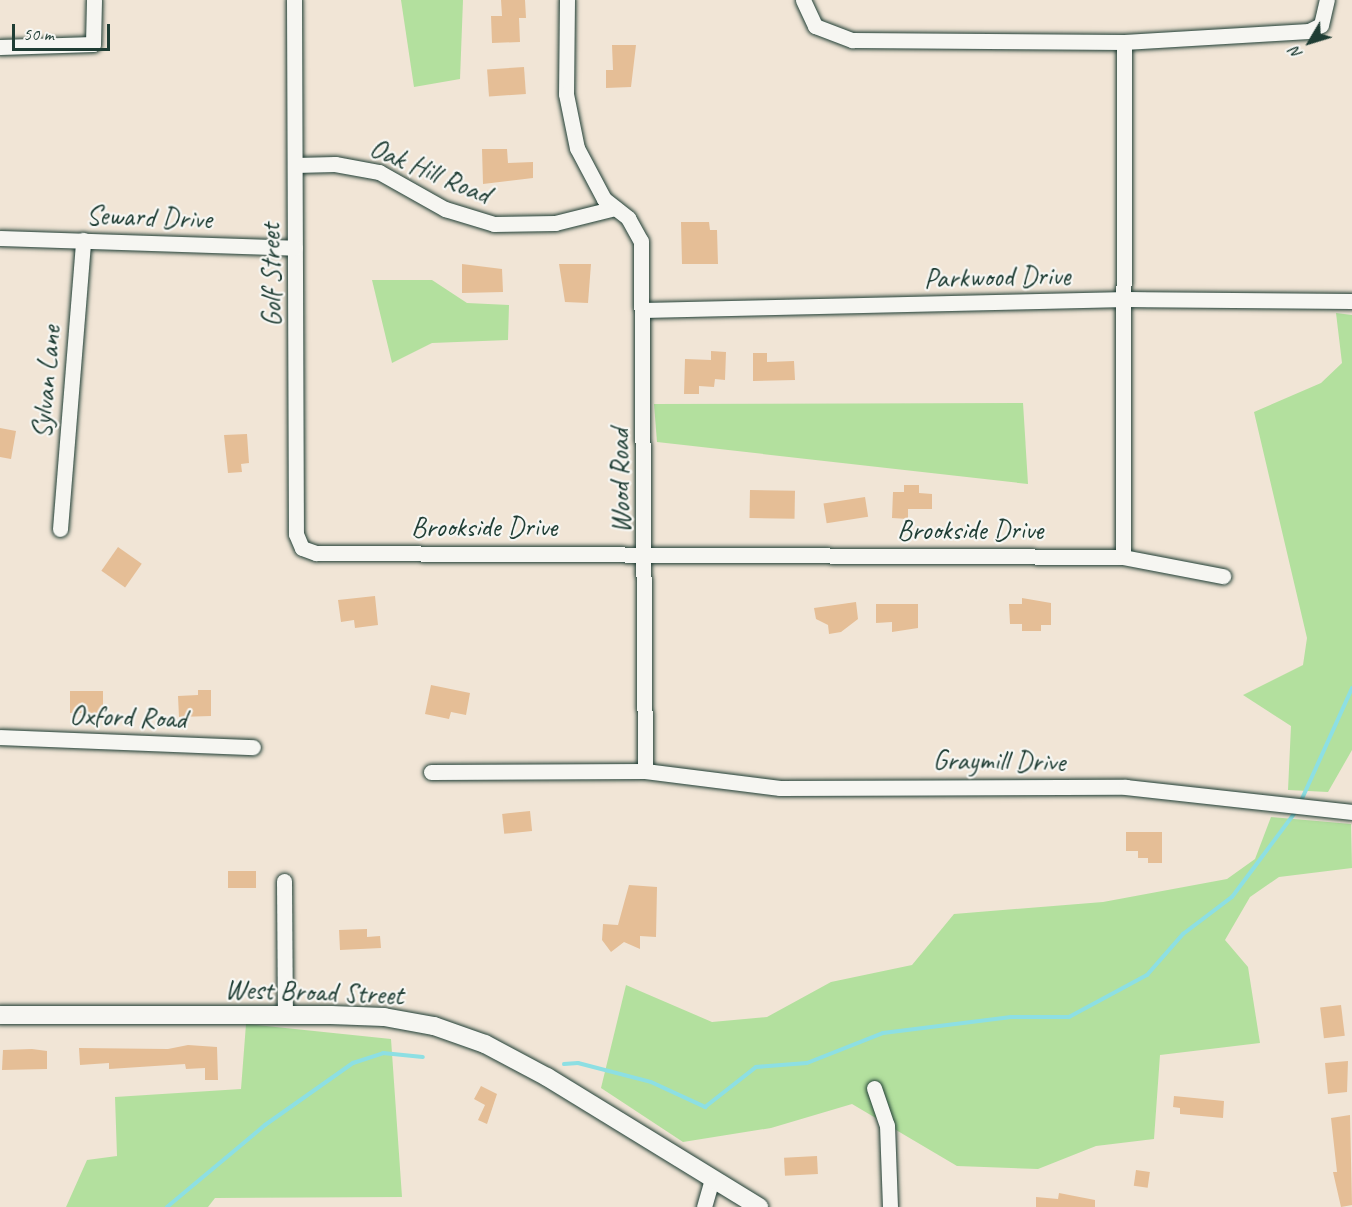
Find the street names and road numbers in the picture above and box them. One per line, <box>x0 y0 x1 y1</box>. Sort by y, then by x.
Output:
street label: Oak Hill Road <box>365 131 495 211</box>
street label: Seward Drive <box>85 198 213 236</box>
street label: Golf Street <box>253 223 289 327</box>
street label: Parkwood Drive <box>923 259 1071 295</box>
street label: Sylvan Lane <box>24 324 68 440</box>
street label: Wood Road <box>602 428 638 534</box>
street label: Brookside Drive <box>411 510 557 544</box>
street label: Brookside Drive <box>897 513 1043 547</box>
street label: Oxford Road <box>69 698 187 736</box>
street label: Graymill Drive <box>932 743 1066 779</box>
street label: West Broad Street <box>224 972 404 1012</box>

